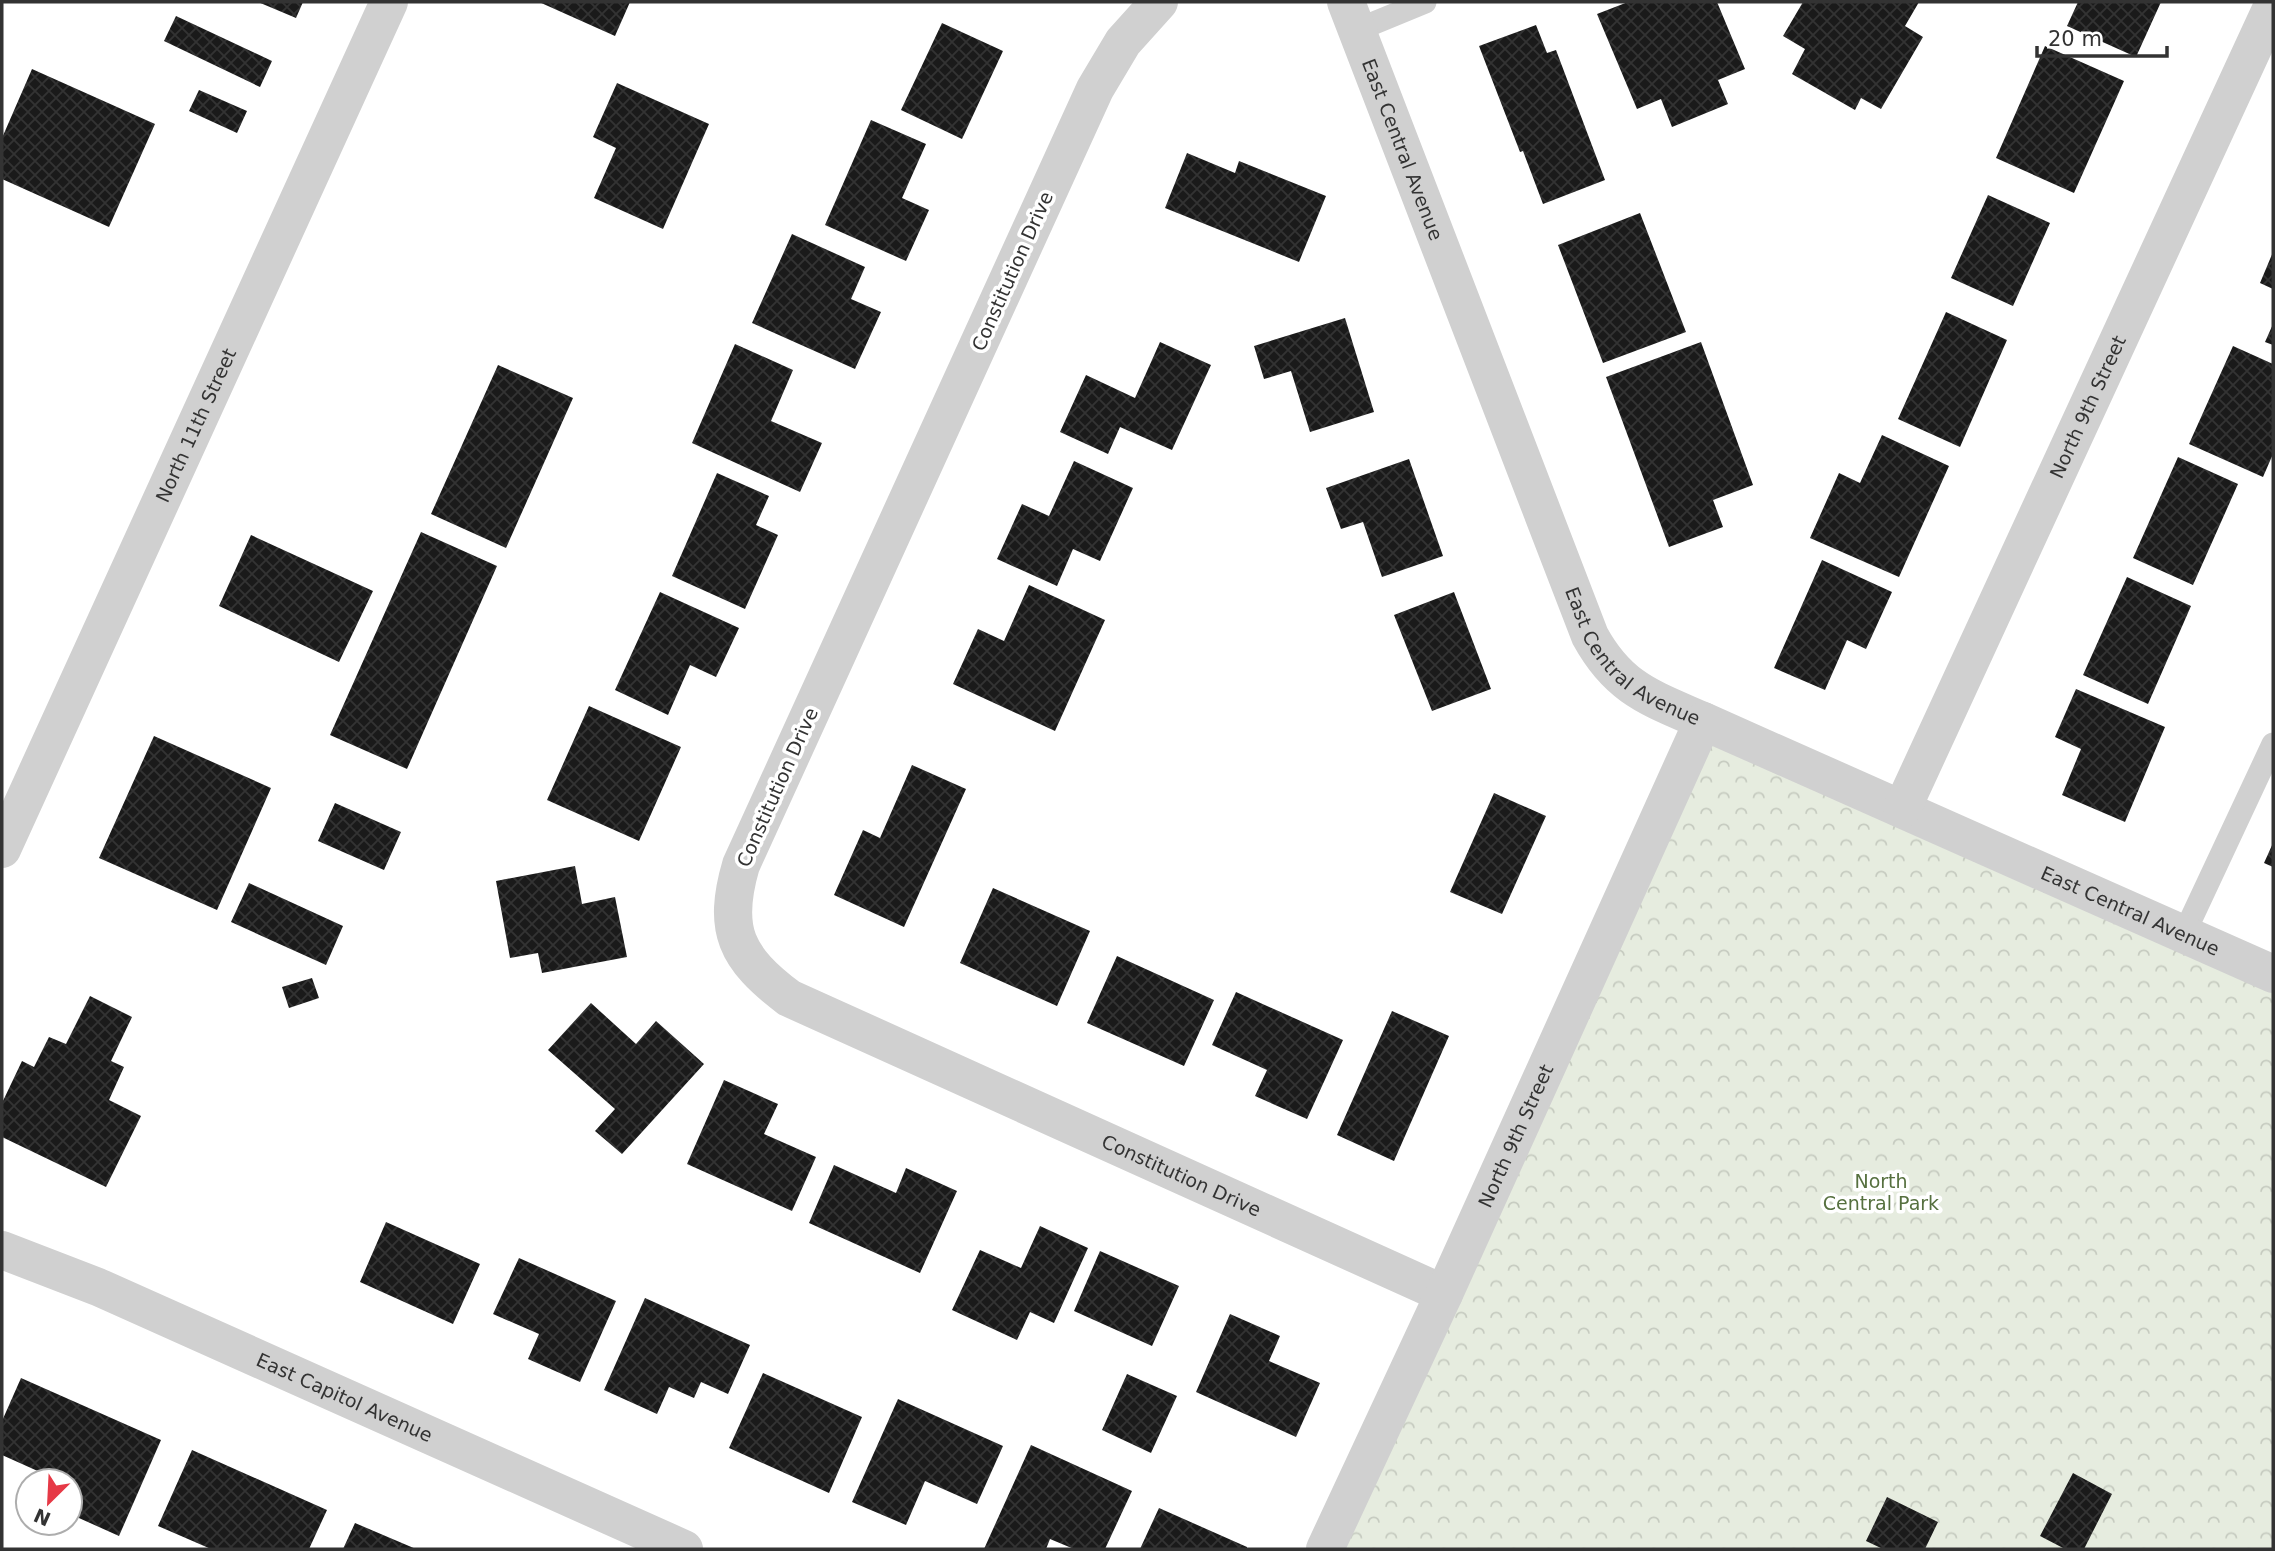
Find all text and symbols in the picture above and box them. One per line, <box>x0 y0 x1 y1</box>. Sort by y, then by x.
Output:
scale bar <box>2037 14 2166 58</box>
text: 20 m <box>2048 27 2102 51</box>
street label: East Central Avenue <box>1358 55 1448 243</box>
street label: Constitution Drive <box>967 188 1057 354</box>
street label: North 9th Street <box>2045 332 2130 482</box>
street label: North 11th Street <box>151 345 240 506</box>
street label: East Central Avenue <box>1561 584 1704 729</box>
street label: Constitution Drive <box>732 704 822 870</box>
street label: East Central Avenue <box>2038 862 2223 960</box>
street label: North 9th Street <box>1474 1061 1557 1211</box>
street label: Constitution Drive <box>1098 1130 1264 1221</box>
park label: North Central Park <box>1823 1170 1939 1214</box>
street label: East Capitol Avenue <box>253 1348 436 1446</box>
north arrow <box>14 1467 84 1537</box>
text: N <box>30 1504 54 1531</box>

